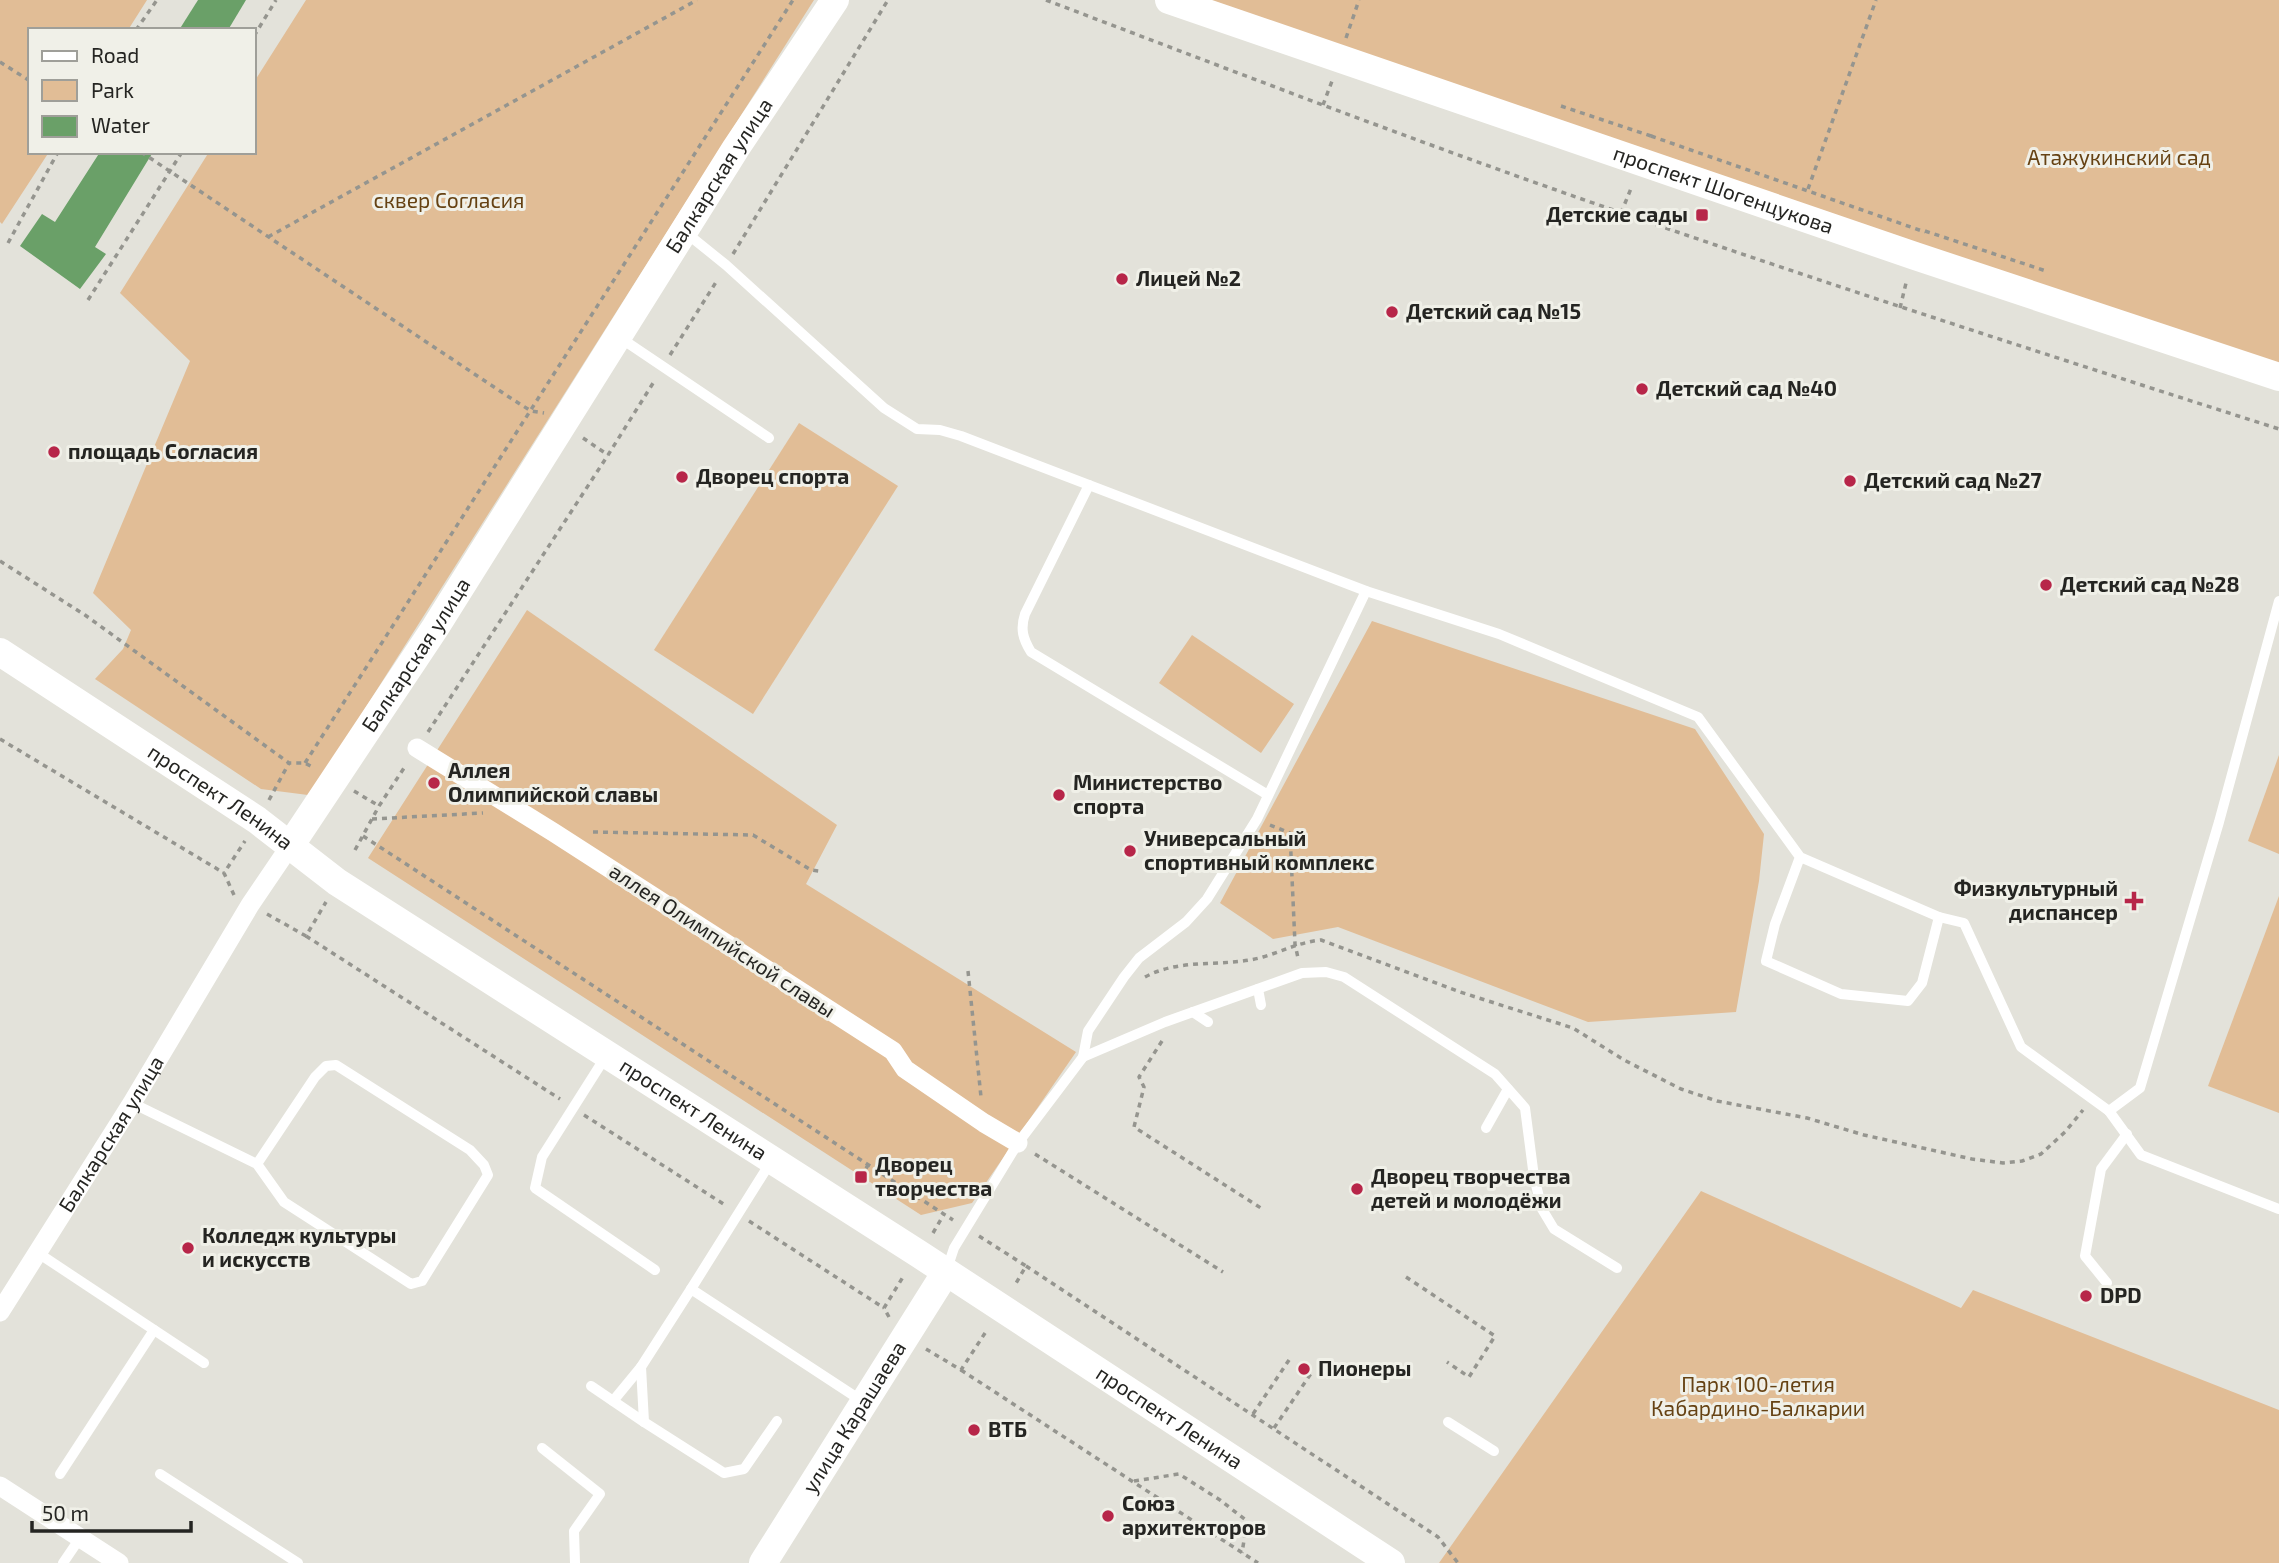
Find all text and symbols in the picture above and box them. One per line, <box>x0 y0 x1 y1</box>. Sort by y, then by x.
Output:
legend <box>28 28 256 154</box>
text: Road <box>91 42 139 67</box>
text: Park <box>91 77 134 102</box>
street label: Балкарская улица <box>659 93 777 257</box>
text: Water <box>91 112 150 137</box>
street label: проспект Шогенцукова <box>1611 140 1837 238</box>
park label: Атажукинский сад <box>2027 144 2211 170</box>
park label: сквер Согласия <box>373 187 525 212</box>
place label: Детские сады <box>1546 201 1688 226</box>
marker: Детские сады <box>1694 207 1710 223</box>
place label: Лицей №2 <box>1136 265 1241 290</box>
marker: Лицей №2 <box>1114 271 1130 287</box>
place label: Детский сад №15 <box>1406 298 1581 323</box>
marker: Детский сад №15 <box>1384 304 1400 320</box>
place label: Детский сад №40 <box>1656 375 1837 400</box>
marker: Детский сад №40 <box>1634 381 1650 397</box>
place label: площадь Согласия <box>68 438 258 463</box>
marker: площадь Согласия <box>46 444 62 460</box>
place label: Дворец спорта <box>696 463 849 488</box>
place label: Детский сад №27 <box>1864 467 2042 492</box>
marker: Дворец спорта <box>674 469 690 485</box>
marker: Детский сад №27 <box>1842 473 1858 489</box>
place label: Детский сад №28 <box>2060 571 2240 596</box>
street label: Балкарская улица <box>356 573 474 736</box>
marker: Детский сад №28 <box>2038 577 2054 593</box>
street label: проспект Ленина <box>144 738 299 854</box>
place label: Аллея Олимпийской славы <box>448 757 658 806</box>
place label: Министерство спорта <box>1073 769 1223 818</box>
marker: Аллея Олимпийской славы <box>426 775 442 791</box>
marker: Министерство спорта <box>1051 787 1067 803</box>
place label: Универсальный спортивный комплекс <box>1144 825 1375 874</box>
marker: Универсальный спортивный комплекс <box>1122 843 1138 859</box>
street label: аллея Олимпийской славы <box>605 857 840 1022</box>
place label: Физкультурный диспансер <box>1954 875 2118 924</box>
marker: Физкультурный диспансер <box>2124 891 2144 911</box>
street label: Балкарская улица <box>52 1051 168 1216</box>
street label: проспект Ленина <box>616 1052 772 1165</box>
place label: Дворец творчества <box>875 1151 992 1200</box>
place label: Дворец творчества детей и молодёжи <box>1371 1163 1571 1212</box>
marker: Дворец творчества <box>853 1169 869 1185</box>
marker: Дворец творчества детей и молодёжи <box>1349 1181 1365 1197</box>
place label: Колледж культуры и искусств <box>202 1222 397 1271</box>
marker: Колледж культуры и искусств <box>180 1240 196 1256</box>
place label: DPD <box>2100 1282 2142 1307</box>
marker: DPD <box>2078 1288 2094 1304</box>
street label: улица Карашаева <box>796 1336 910 1498</box>
place label: Пионеры <box>1318 1355 1411 1380</box>
street label: проспект Ленина <box>1092 1360 1248 1473</box>
marker: Пионеры <box>1296 1361 1312 1377</box>
park label: Парк 100-летия Кабардино-Балкарии <box>1651 1371 1865 1420</box>
place label: ВТБ <box>988 1416 1027 1441</box>
marker: ВТБ <box>966 1422 982 1438</box>
scale bar <box>32 1490 191 1534</box>
place label: Союз архитекторов <box>1122 1490 1266 1539</box>
text: 50 m <box>42 1500 89 1525</box>
marker: Союз архитекторов <box>1100 1508 1116 1524</box>

